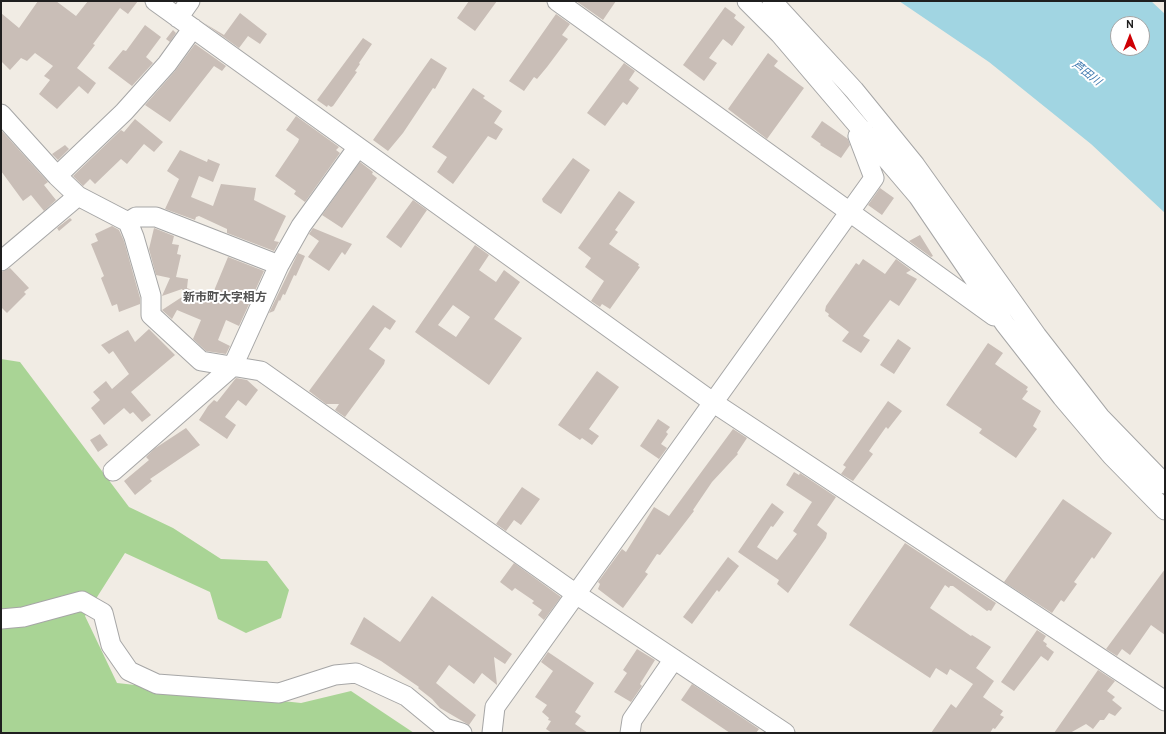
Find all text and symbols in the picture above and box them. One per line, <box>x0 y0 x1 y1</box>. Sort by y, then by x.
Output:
north arrow <box>1110 16 1150 56</box>
text: N <box>1126 18 1134 32</box>
water label: 芦田川 <box>1069 59 1103 89</box>
district label: 新市町大字相方 <box>183 292 267 306</box>

